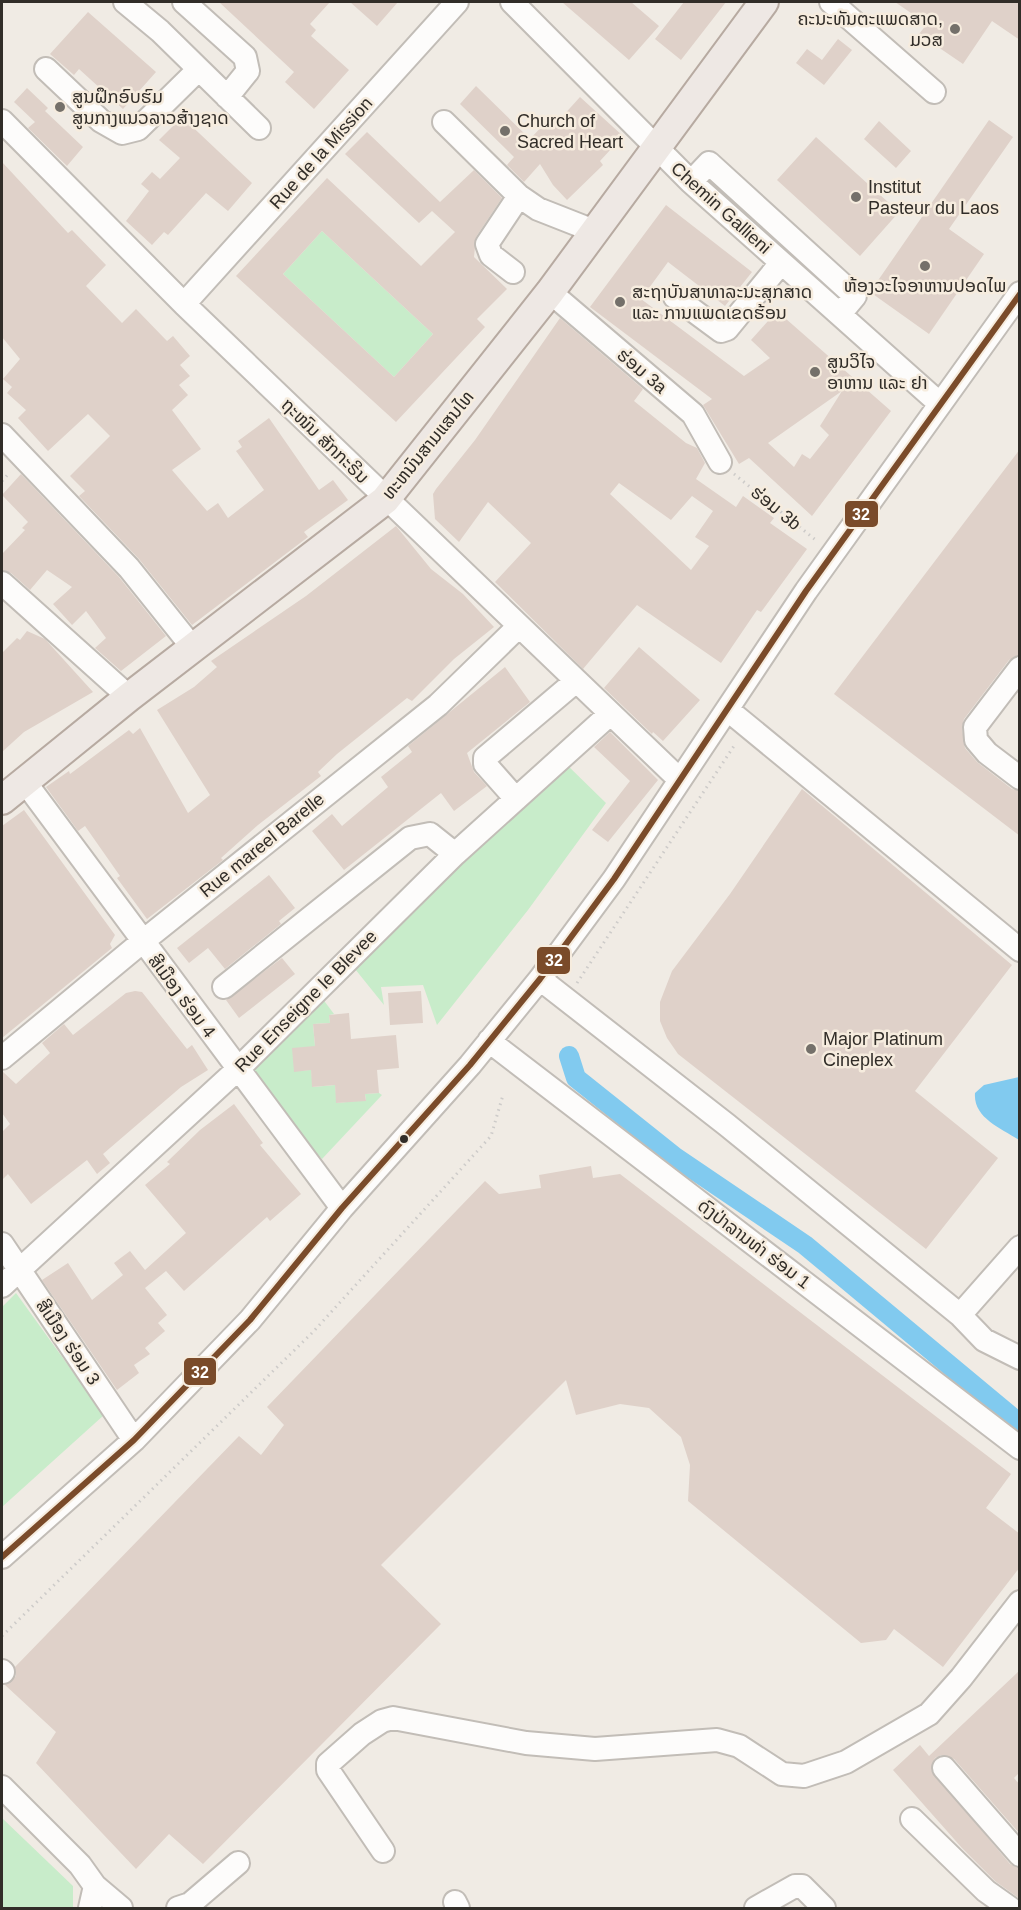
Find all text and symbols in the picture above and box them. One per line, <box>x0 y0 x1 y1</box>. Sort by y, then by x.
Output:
place label: ຄະນະທັນຕະແພດສາດ, ມວສ <box>797 9 943 50</box>
marker: ຄະນະທັນຕະແພດສາດ, ມວສ <box>948 22 962 36</box>
place label: ສູນຝຶກອົບຮົມ ສູນກາງແນວລາວສ້າງຊາດ <box>72 87 229 130</box>
street label: Rue de la Mission <box>266 93 376 213</box>
marker: ສູນຝຶກອົບຮົມ ສູນກາງແນວລາວສ້າງຊາດ <box>53 100 67 114</box>
place label: Church of Sacred Heart <box>517 111 623 152</box>
marker: Church of Sacred Heart <box>498 124 512 138</box>
street label: Chemin Gallieni <box>667 158 775 258</box>
place label: Institut Pasteur du Laos <box>868 177 999 218</box>
marker: Institut Pasteur du Laos <box>849 190 863 204</box>
marker: ຫ້ອງວະໄຈອາຫານປອດໄພ <box>918 259 932 273</box>
place label: ຫ້ອງວະໄຈອາຫານປອດໄພ <box>844 276 1006 296</box>
place label: ສະຖາບັນສາທາລະນະສຸກສາດ ແລະ ການແພດເຂດຮ້ອນ <box>632 282 812 323</box>
marker: ສະຖາບັນສາທາລະນະສຸກສາດ ແລະ ການແພດເຂດຮ້ອນ <box>613 295 627 309</box>
street label: ຮ່ອມ 3a <box>613 345 672 398</box>
place label: ສູນວິໄຈ ອາຫານ ແລະ ຢາ <box>827 352 928 393</box>
marker: ສູນວິໄຈ ອາຫານ ແລະ ຢາ <box>808 365 822 379</box>
street label: ທະຫນົນສາມແສນໄທ <box>378 387 478 503</box>
street label: ຖະໜົນ ສັກກະຣິນ <box>277 394 373 488</box>
street label: ຮ່ອມ 3b <box>747 482 805 534</box>
line badge: 32 <box>844 500 879 528</box>
text: 32 <box>852 506 870 523</box>
street label: Rue mareel Barelle <box>196 789 328 901</box>
street label: Rue Enseigne le Blevee <box>231 926 381 1076</box>
line badge: 32 <box>536 946 571 975</box>
street label: ສີເມືອງ ຮ່ອມ 4 <box>144 951 220 1041</box>
text: 32 <box>545 952 563 969</box>
place label: Major Platinum Cineplex <box>823 1029 943 1070</box>
marker: Major Platinum Cineplex <box>804 1042 818 1056</box>
unlabelled marker <box>398 1133 410 1145</box>
street label: ດົງປ່າລານທ່າ ຮ່ອມ 1 <box>694 1195 814 1293</box>
street label: ສີເມືອງ ຮ່ອມ 3 <box>32 1296 104 1388</box>
line badge: 32 <box>183 1357 217 1386</box>
text: 32 <box>191 1364 209 1381</box>

